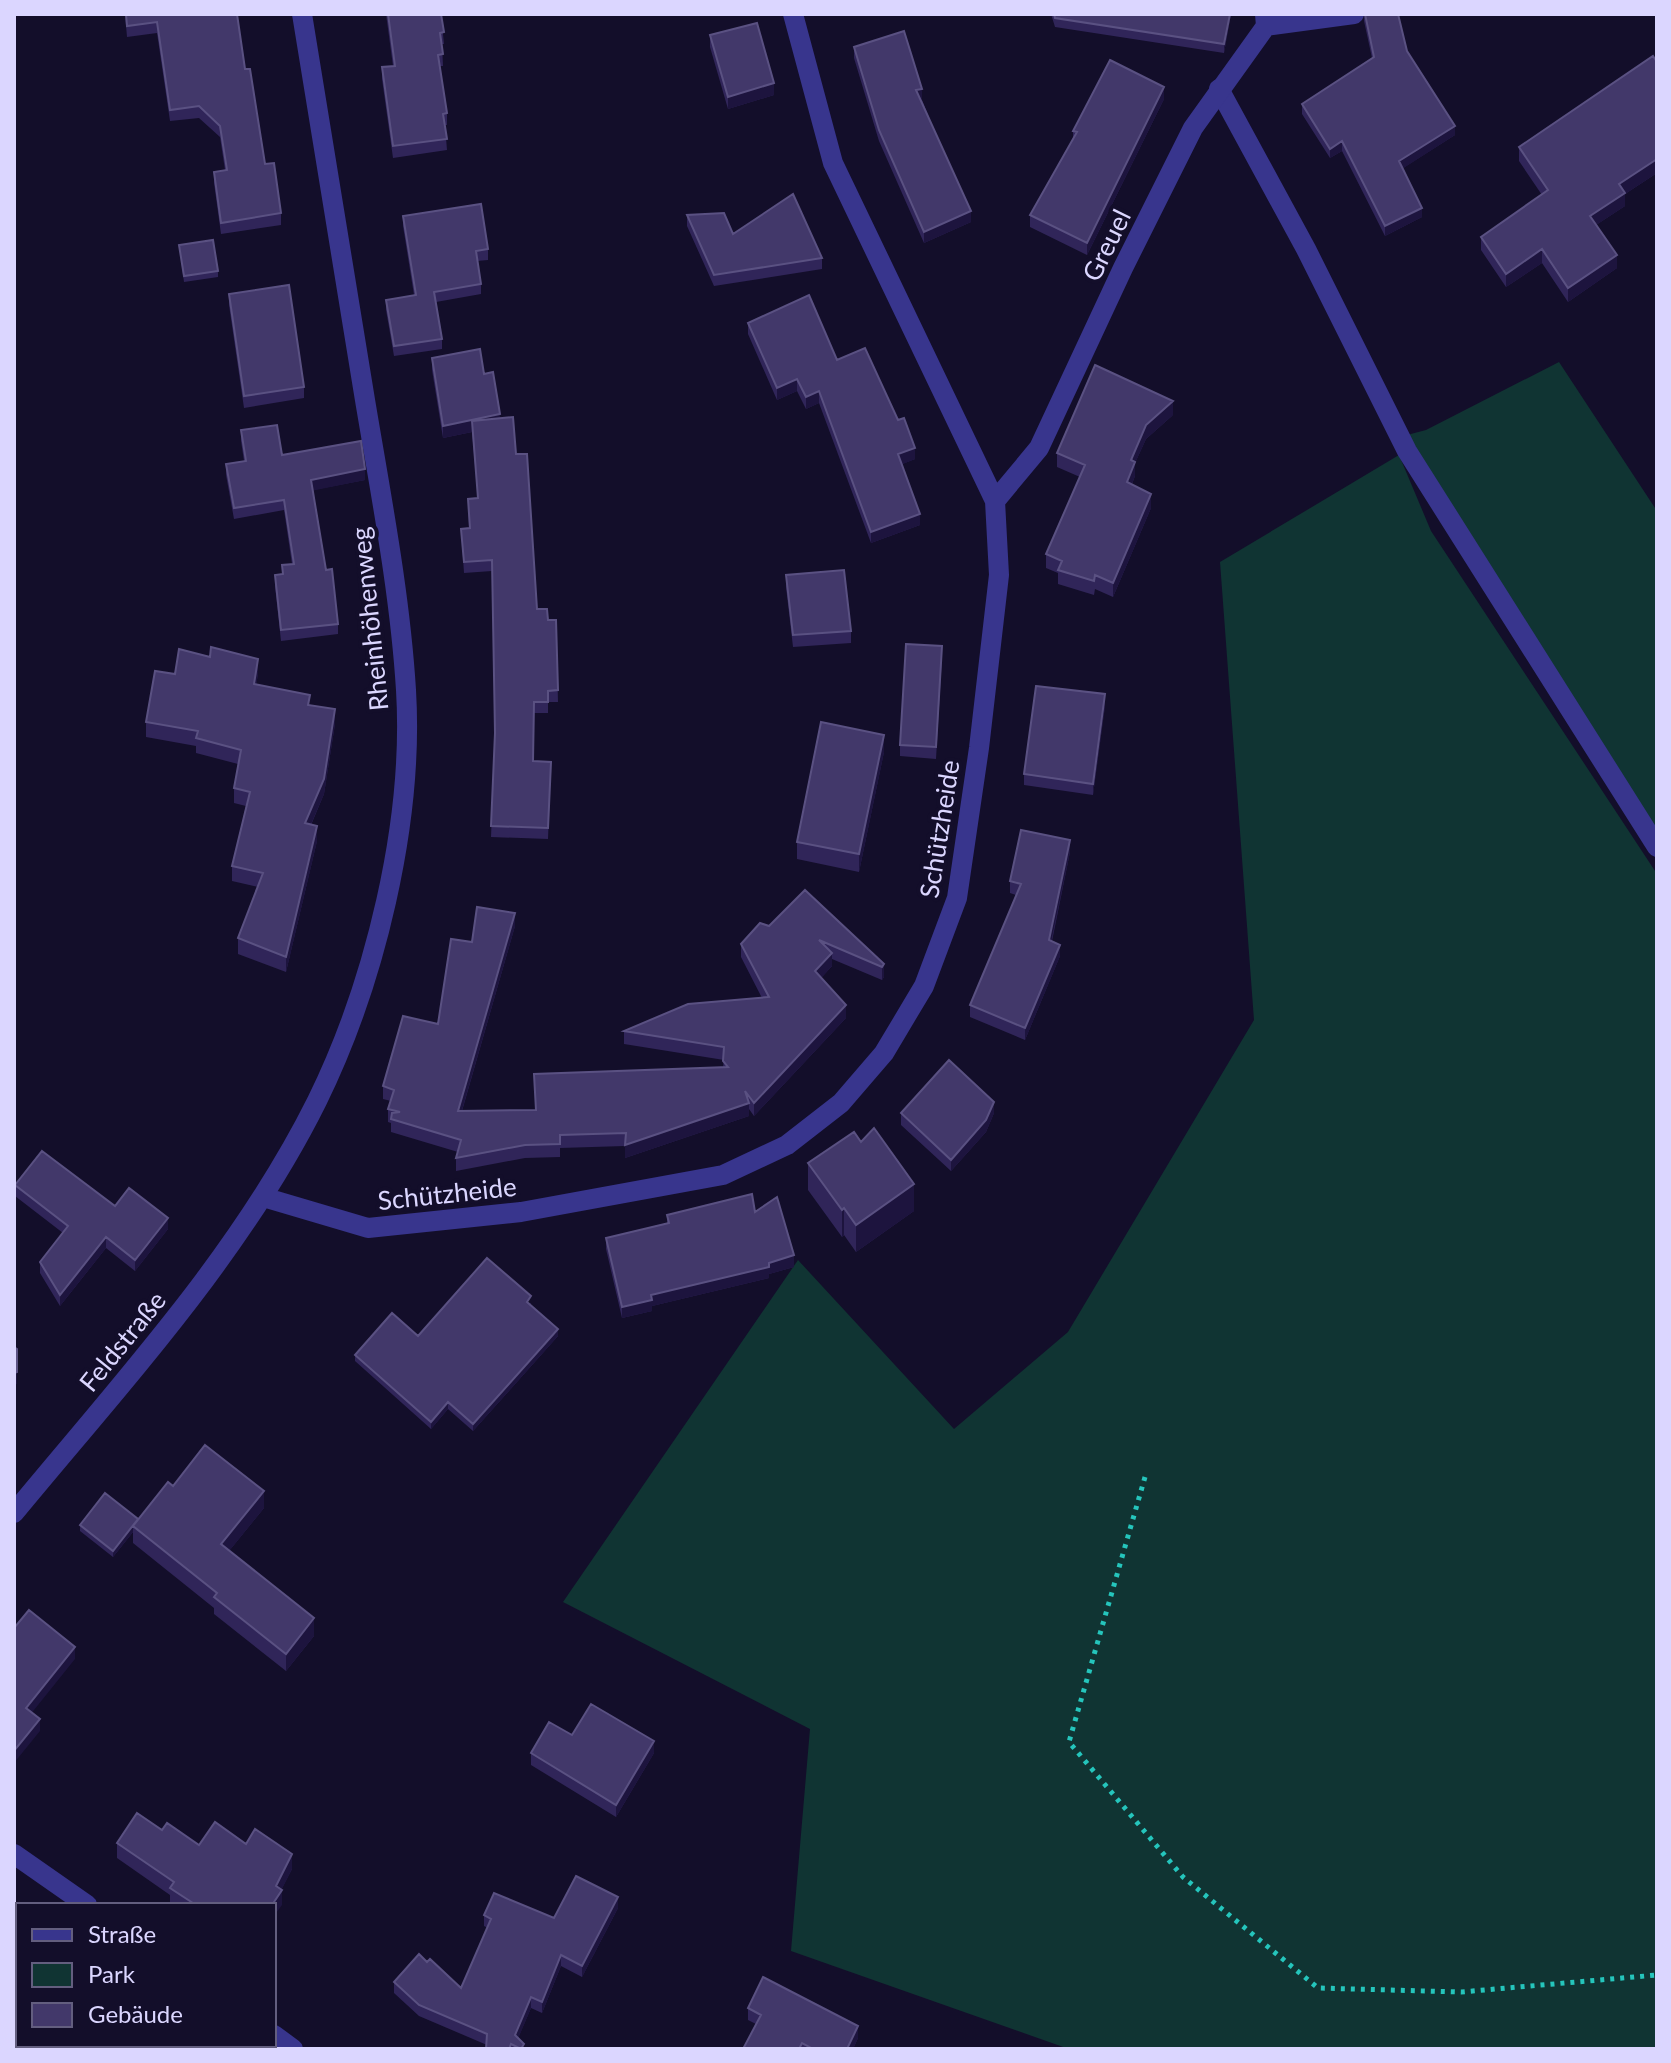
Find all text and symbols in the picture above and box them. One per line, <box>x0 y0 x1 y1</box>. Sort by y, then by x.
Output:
street label: Greuel <box>1075 204 1137 286</box>
street label: Rheinhöhenweg <box>343 526 395 712</box>
street label: Schützheide <box>912 758 966 900</box>
street label: Schützheide <box>376 1170 518 1216</box>
street label: Feldstraße <box>72 1284 172 1398</box>
legend <box>16 1903 276 2047</box>
text: Straße <box>88 1919 156 1948</box>
text: Park <box>88 1959 136 1988</box>
text: Gebäude <box>88 1999 183 2028</box>

